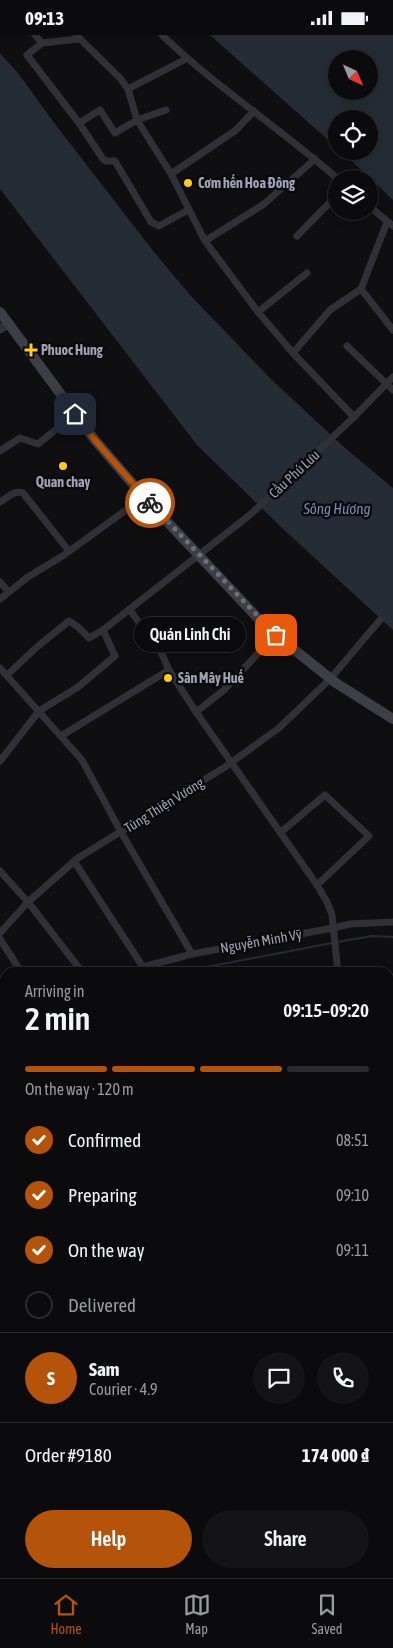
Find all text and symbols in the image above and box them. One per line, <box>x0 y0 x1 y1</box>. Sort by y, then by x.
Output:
text: 09:13 <box>25 7 64 29</box>
north arrow <box>328 50 378 100</box>
map controls <box>328 50 378 220</box>
button: locate <box>328 110 378 160</box>
button: layers <box>328 170 378 220</box>
place label: Cơm hến Hoa Đông <box>198 174 296 191</box>
marker: Cơm hến Hoa Đông <box>182 177 194 189</box>
place label: Phuoc Hung <box>41 342 104 358</box>
marker: Phuoc Hung <box>25 344 37 356</box>
pin <box>54 393 96 435</box>
icon: home <box>61 400 89 428</box>
street label: Cầu Phú Lưu <box>265 446 322 501</box>
marker: Quan chay <box>57 460 69 472</box>
place label: Quan chay <box>36 474 90 490</box>
courier <box>125 478 175 528</box>
icon: bike <box>136 489 164 517</box>
water label: Sông Hương <box>302 500 371 517</box>
pin <box>255 614 297 656</box>
callout: Quán Linh Chi <box>134 617 246 653</box>
icon: bag <box>262 621 290 649</box>
text: Quán Linh Chi <box>150 625 230 643</box>
place label: Sân Mây Huế <box>178 669 244 686</box>
marker: Sân Mây Huế <box>162 672 174 684</box>
street label: Tùng Thiện Vương <box>121 774 207 836</box>
street label: Nguyễn Minh Vỹ <box>219 926 303 956</box>
text: Arriving in <box>25 982 85 1000</box>
text: 09:15–09:20 <box>283 999 369 1021</box>
text: 2 min <box>25 1000 90 1037</box>
text: On the way · 120 m <box>25 1080 134 1098</box>
icon: check <box>25 1126 53 1154</box>
text: Confirmed <box>68 1129 141 1151</box>
text: 08:51 <box>336 1131 369 1149</box>
icon: check <box>25 1181 53 1209</box>
text: Preparing <box>68 1184 137 1206</box>
text: 09:10 <box>336 1186 369 1204</box>
icon: check <box>25 1236 53 1264</box>
text: On the way <box>68 1239 145 1261</box>
text: 09:11 <box>336 1241 369 1259</box>
text: Delivered <box>68 1294 136 1316</box>
button: chat <box>253 1352 305 1404</box>
button: phone <box>317 1352 369 1404</box>
text: Sam <box>89 1358 120 1380</box>
text: S <box>47 1367 55 1389</box>
text: Courier · 4.9 <box>89 1380 158 1398</box>
text: Order #9180 <box>25 1444 112 1466</box>
text: 174 000 ₫ <box>302 1444 369 1466</box>
button: Help <box>25 1510 192 1568</box>
button: Share <box>202 1510 369 1568</box>
tab: Home <box>50 1591 82 1637</box>
tab: Map <box>183 1591 211 1637</box>
tab: Saved <box>312 1591 342 1637</box>

